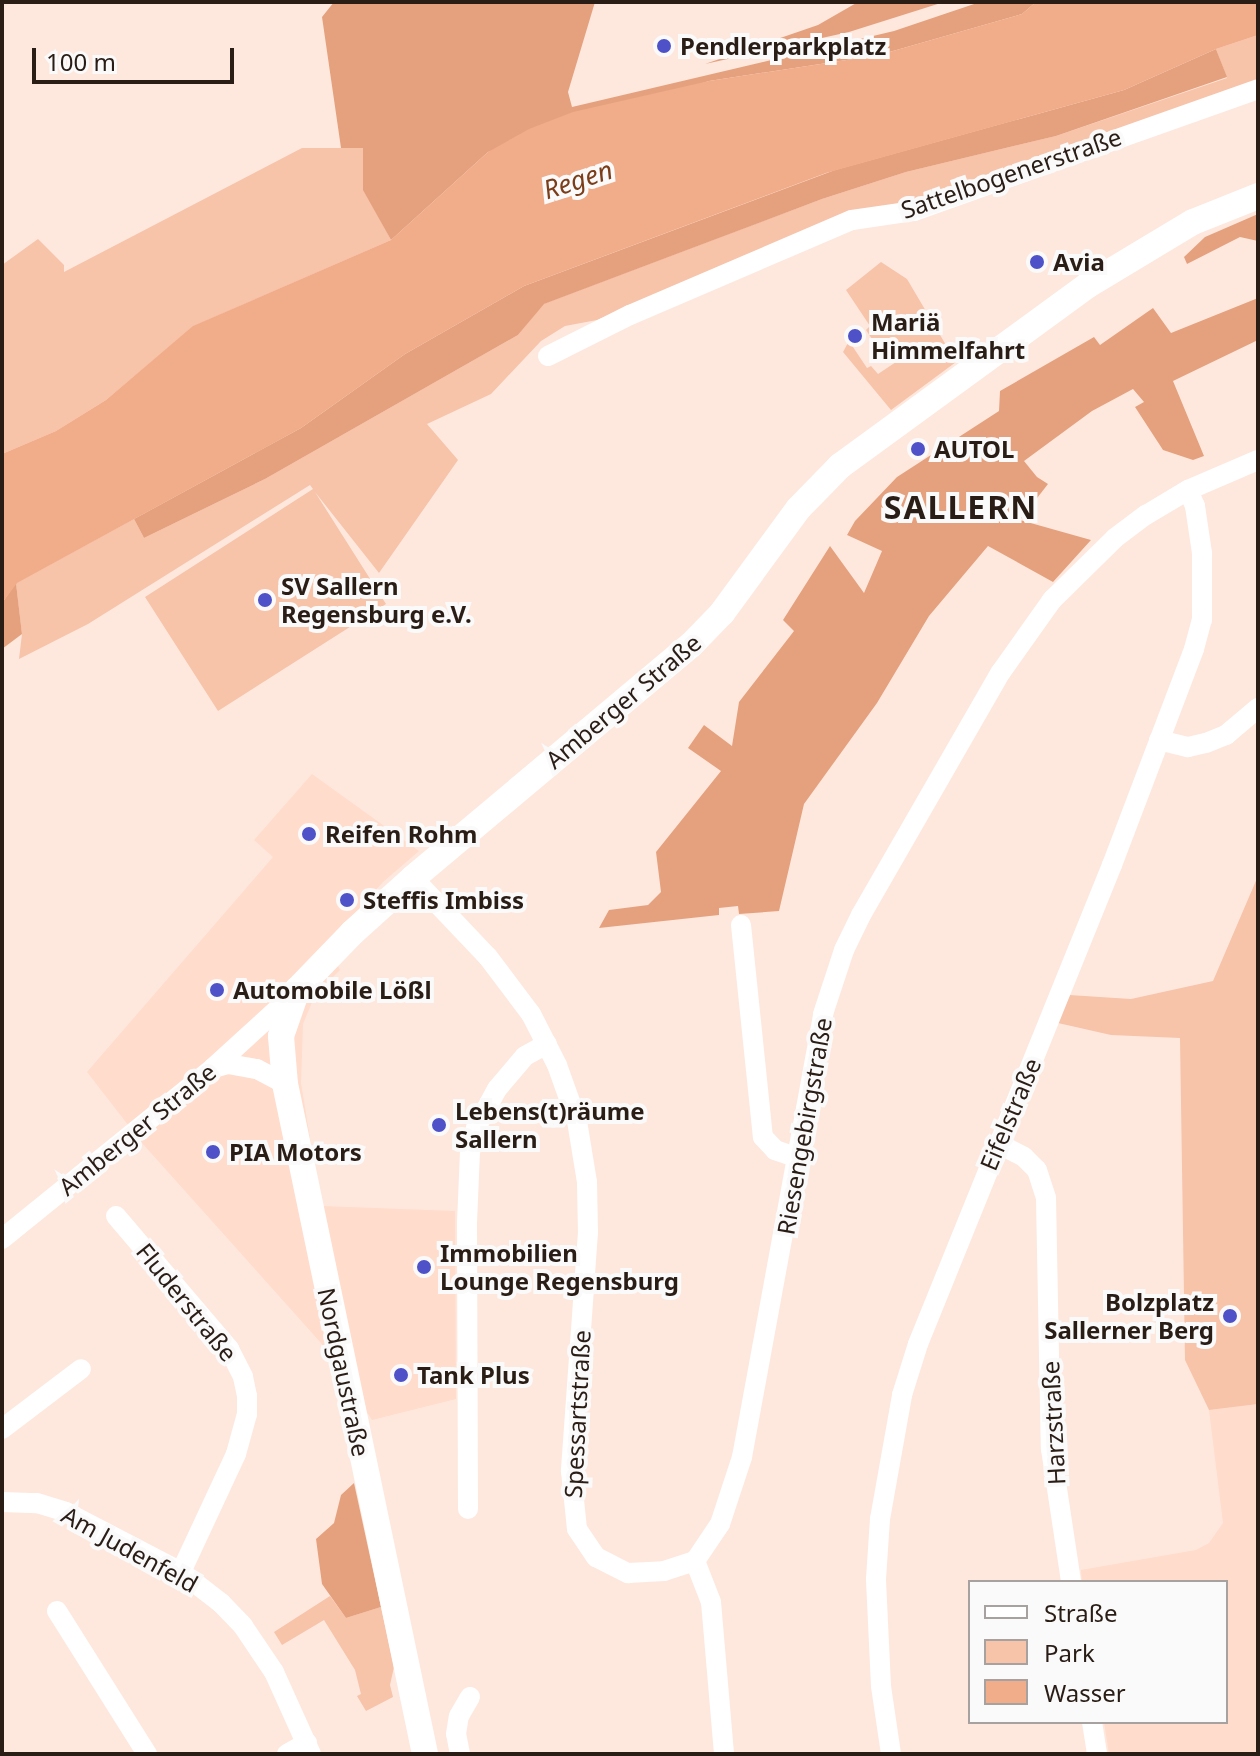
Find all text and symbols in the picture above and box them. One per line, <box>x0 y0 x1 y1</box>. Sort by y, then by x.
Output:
scale bar <box>36 32 238 82</box>
place label: Pendlerparkplatz <box>680 32 886 60</box>
marker: Pendlerparkplatz <box>655 37 673 55</box>
text: 100 m <box>46 45 116 78</box>
street label: Sattelbogenerstraße <box>897 122 1125 224</box>
water label: Regen <box>539 154 617 206</box>
place label: Avia <box>1053 248 1105 276</box>
marker: Avia <box>1028 253 1046 271</box>
place label: Mariä Himmelfahrt <box>871 308 1025 364</box>
marker: Mariä Himmelfahrt <box>846 327 864 345</box>
place label: AUTOL <box>934 435 1015 463</box>
marker: AUTOL <box>909 440 927 458</box>
district label: SALLERN <box>884 488 1038 526</box>
place label: SV Sallern Regensburg e.V. <box>281 572 472 628</box>
marker: SV Sallern Regensburg e.V. <box>256 591 274 609</box>
street label: Amberger Straße <box>540 628 706 774</box>
place label: Reifen Rohm <box>325 820 477 848</box>
marker: Reifen Rohm <box>300 825 318 843</box>
place label: Steffis Imbiss <box>363 886 524 914</box>
marker: Steffis Imbiss <box>338 891 356 909</box>
place label: Automobile Lößl <box>233 976 432 1004</box>
marker: Automobile Lößl <box>208 981 226 999</box>
street label: Riesengebirgstraße <box>771 1015 837 1237</box>
street label: Eifelstraße <box>973 1053 1047 1175</box>
street label: Amberger Straße <box>53 1057 221 1201</box>
place label: Lebens(t)räume Sallern <box>455 1097 645 1153</box>
marker: Lebens(t)räume Sallern <box>430 1116 448 1134</box>
place label: PIA Motors <box>229 1138 362 1166</box>
marker: PIA Motors <box>204 1143 222 1161</box>
street label: Fluderstraße <box>131 1237 243 1367</box>
place label: Immobilien Lounge Regensburg <box>440 1239 679 1295</box>
marker: Immobilien Lounge Regensburg <box>415 1258 433 1276</box>
street label: Nordgaustraße <box>312 1285 376 1459</box>
place label: Bolzplatz Sallerner Berg <box>1044 1288 1214 1344</box>
marker: Bolzplatz Sallerner Berg <box>1221 1307 1239 1325</box>
street label: Spessartstraße <box>558 1329 596 1499</box>
street label: Harzstraße <box>1035 1360 1071 1486</box>
place label: Tank Plus <box>417 1361 530 1389</box>
marker: Tank Plus <box>392 1366 410 1384</box>
street label: Am Judenfeld <box>57 1500 203 1598</box>
legend <box>968 1580 1228 1724</box>
text: Straße <box>1044 1596 1117 1629</box>
text: Park <box>1044 1636 1095 1669</box>
text: Wasser <box>1044 1676 1126 1709</box>

